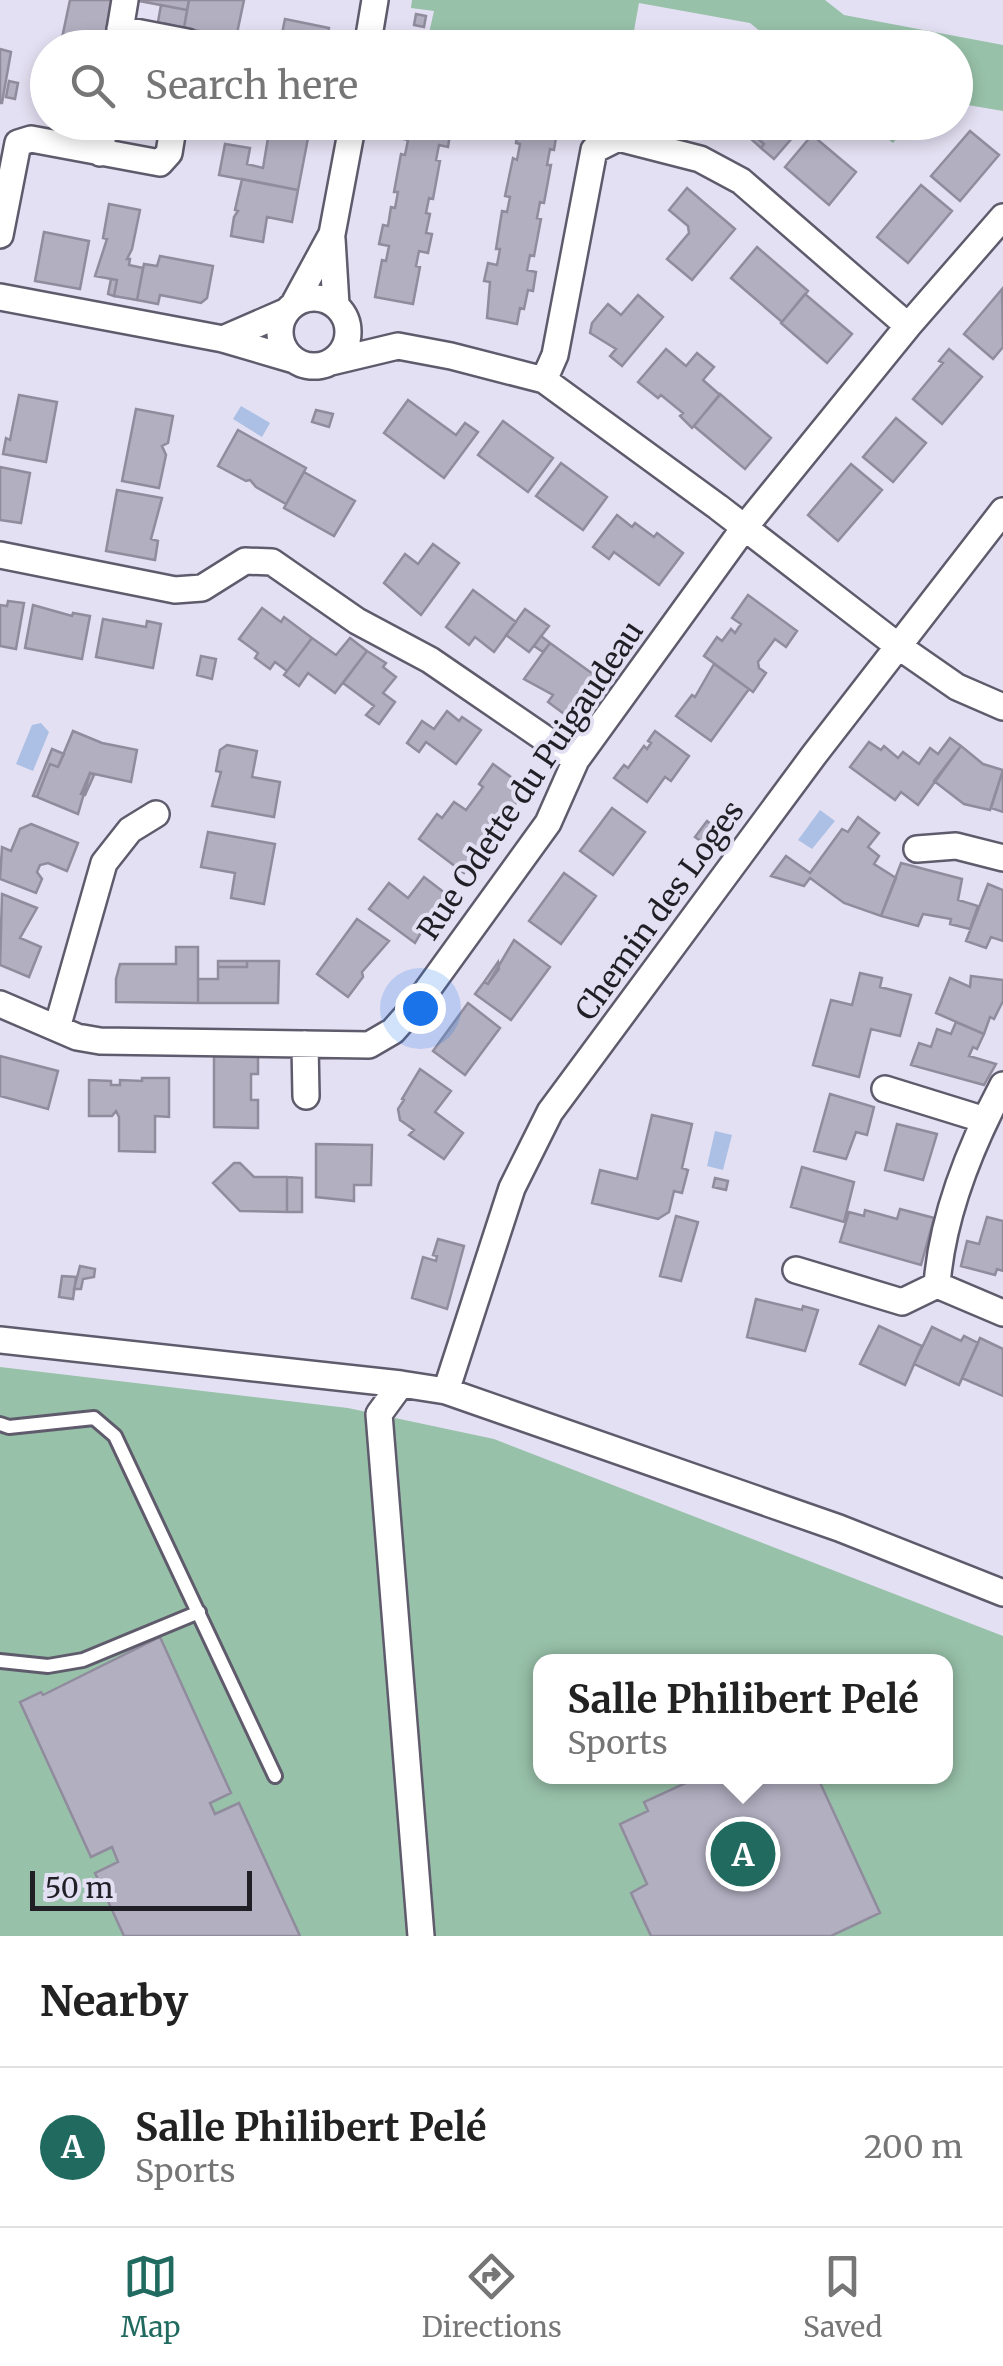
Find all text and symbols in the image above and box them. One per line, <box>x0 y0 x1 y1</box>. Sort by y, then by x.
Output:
search box <box>30 30 973 140</box>
icon: search <box>65 58 120 113</box>
text: Search here <box>145 62 358 109</box>
street label: Rue Odette du Puigaudeau <box>409 613 651 947</box>
street label: Chemin des Loges <box>566 793 752 1027</box>
your location <box>395 983 446 1034</box>
popup <box>533 1654 953 1784</box>
text: Salle Philibert Pelé <box>567 1676 919 1723</box>
text: Sports <box>567 1723 668 1763</box>
pin: A <box>710 1816 776 1892</box>
scale bar <box>30 1866 252 1910</box>
text: 50 m <box>45 1870 113 1906</box>
text: Nearby <box>40 1975 188 2027</box>
text: Salle Philibert Pelé <box>135 2104 487 2151</box>
text: A <box>61 2127 84 2167</box>
text: 200 m <box>864 2127 963 2167</box>
text: Sports <box>135 2151 235 2191</box>
tab: Map <box>121 2249 180 2345</box>
tab: Directions <box>422 2249 562 2345</box>
tab: Saved <box>803 2249 882 2345</box>

